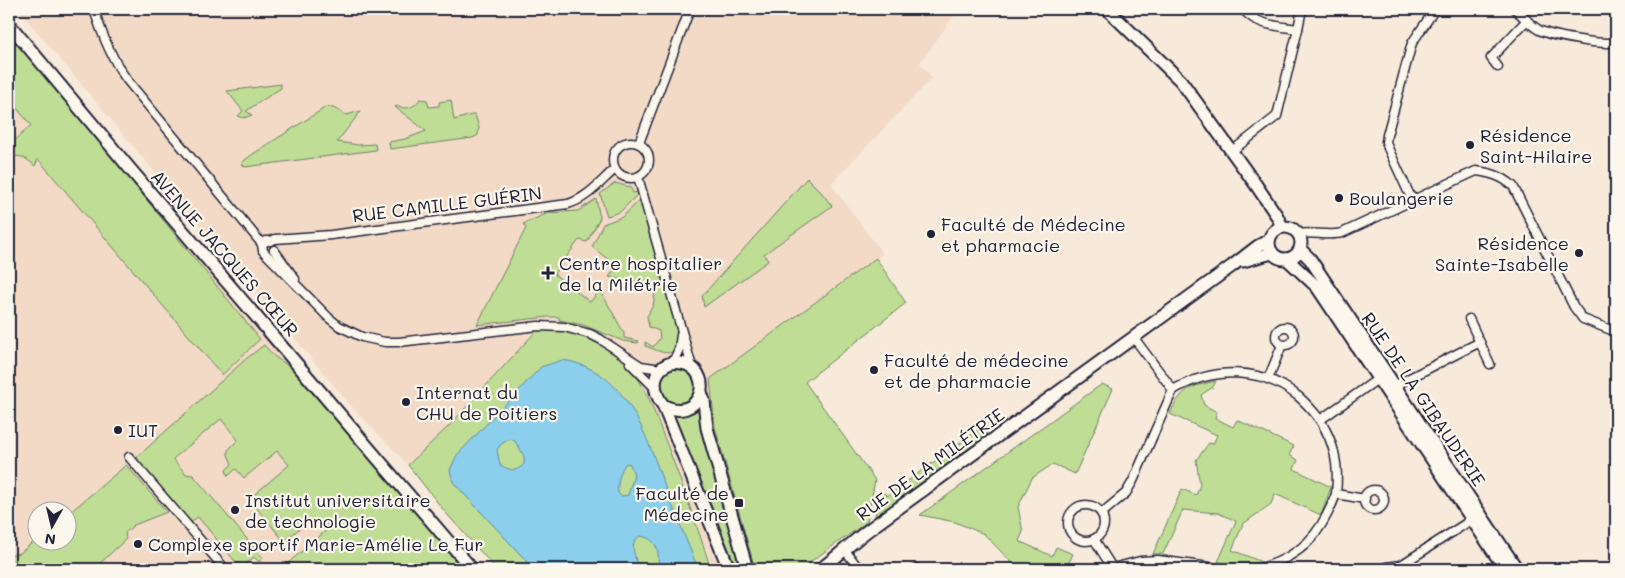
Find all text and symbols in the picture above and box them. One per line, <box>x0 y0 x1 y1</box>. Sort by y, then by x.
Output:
place label: Résidence Saint-Hilaire <box>1480 123 1592 168</box>
marker: Résidence Saint-Hilaire <box>1464 139 1476 151</box>
street label: AVENUE JACQUES CŒUR <box>146 165 304 341</box>
street label: RUE CAMILLE GUÉRIN <box>351 180 543 228</box>
place label: Boulangerie <box>1349 186 1454 210</box>
marker: Boulangerie <box>1333 192 1345 204</box>
place label: Faculté de Médecine et pharmacie <box>941 212 1126 257</box>
marker: Faculté de Médecine et pharmacie <box>925 228 937 240</box>
place label: Résidence Sainte-Isabelle <box>1435 231 1569 276</box>
marker: Résidence Sainte-Isabelle <box>1573 247 1585 259</box>
place label: Centre hospitalier de la Milétrie <box>559 251 722 296</box>
marker: Centre hospitalier de la Milétrie <box>541 266 555 280</box>
street label: RUE DE LA GIBAUDERIE <box>1357 307 1491 491</box>
place label: Faculté de médecine et de pharmacie <box>884 348 1069 393</box>
marker: Faculté de médecine et de pharmacie <box>868 364 880 376</box>
place label: Internat du CHU de Poitiers <box>416 380 557 425</box>
marker: Internat du CHU de Poitiers <box>400 396 412 408</box>
street label: RUE DE LA MILÉTRIE <box>851 402 1009 526</box>
place label: IUT <box>128 418 158 442</box>
marker: IUT <box>112 424 124 436</box>
place label: Faculté de Médecine <box>635 481 729 526</box>
place label: Institut universitaire de technologie <box>245 488 431 533</box>
marker: Faculté de Médecine <box>733 497 745 509</box>
north arrow <box>28 500 78 550</box>
marker: Institut universitaire de technologie <box>229 504 241 516</box>
text: N <box>44 529 57 550</box>
place label: Complexe sportif Marie-Amélie Le Fur <box>148 532 483 556</box>
marker: Complexe sportif Marie-Amélie Le Fur <box>132 538 144 550</box>

